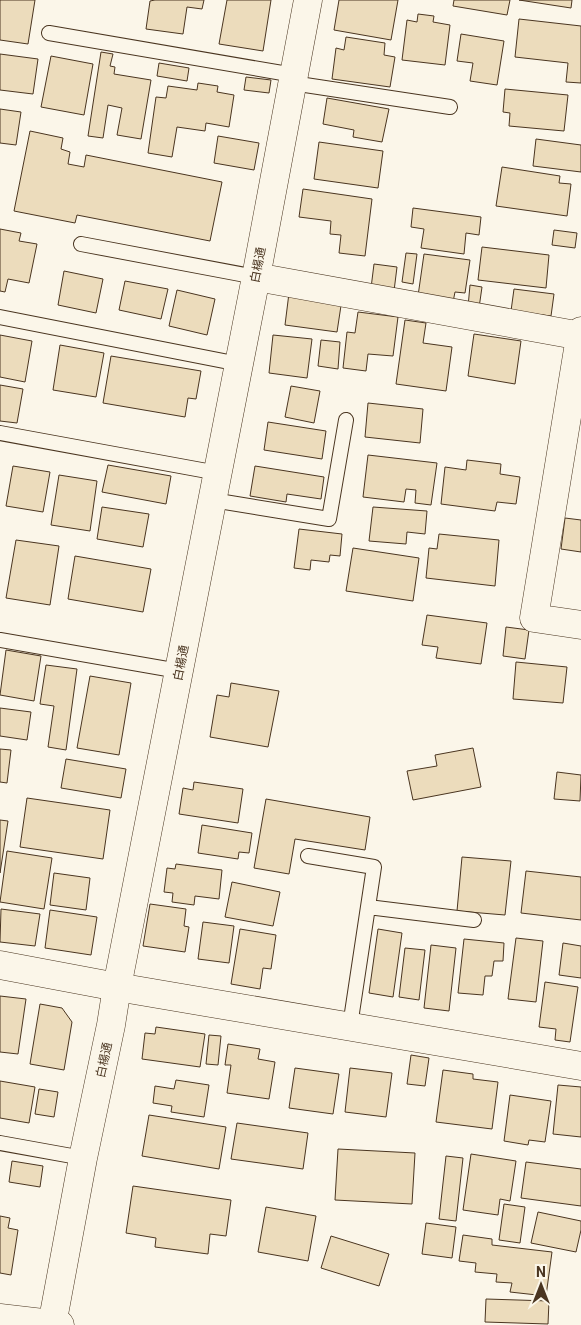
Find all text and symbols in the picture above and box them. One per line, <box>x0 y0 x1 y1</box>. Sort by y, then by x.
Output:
street label: 白楊通 <box>248 246 268 284</box>
street label: 白楊通 <box>171 644 191 682</box>
street label: 白楊通 <box>93 1041 115 1079</box>
north arrow <box>516 1260 566 1310</box>
text: N <box>536 1264 546 1280</box>

